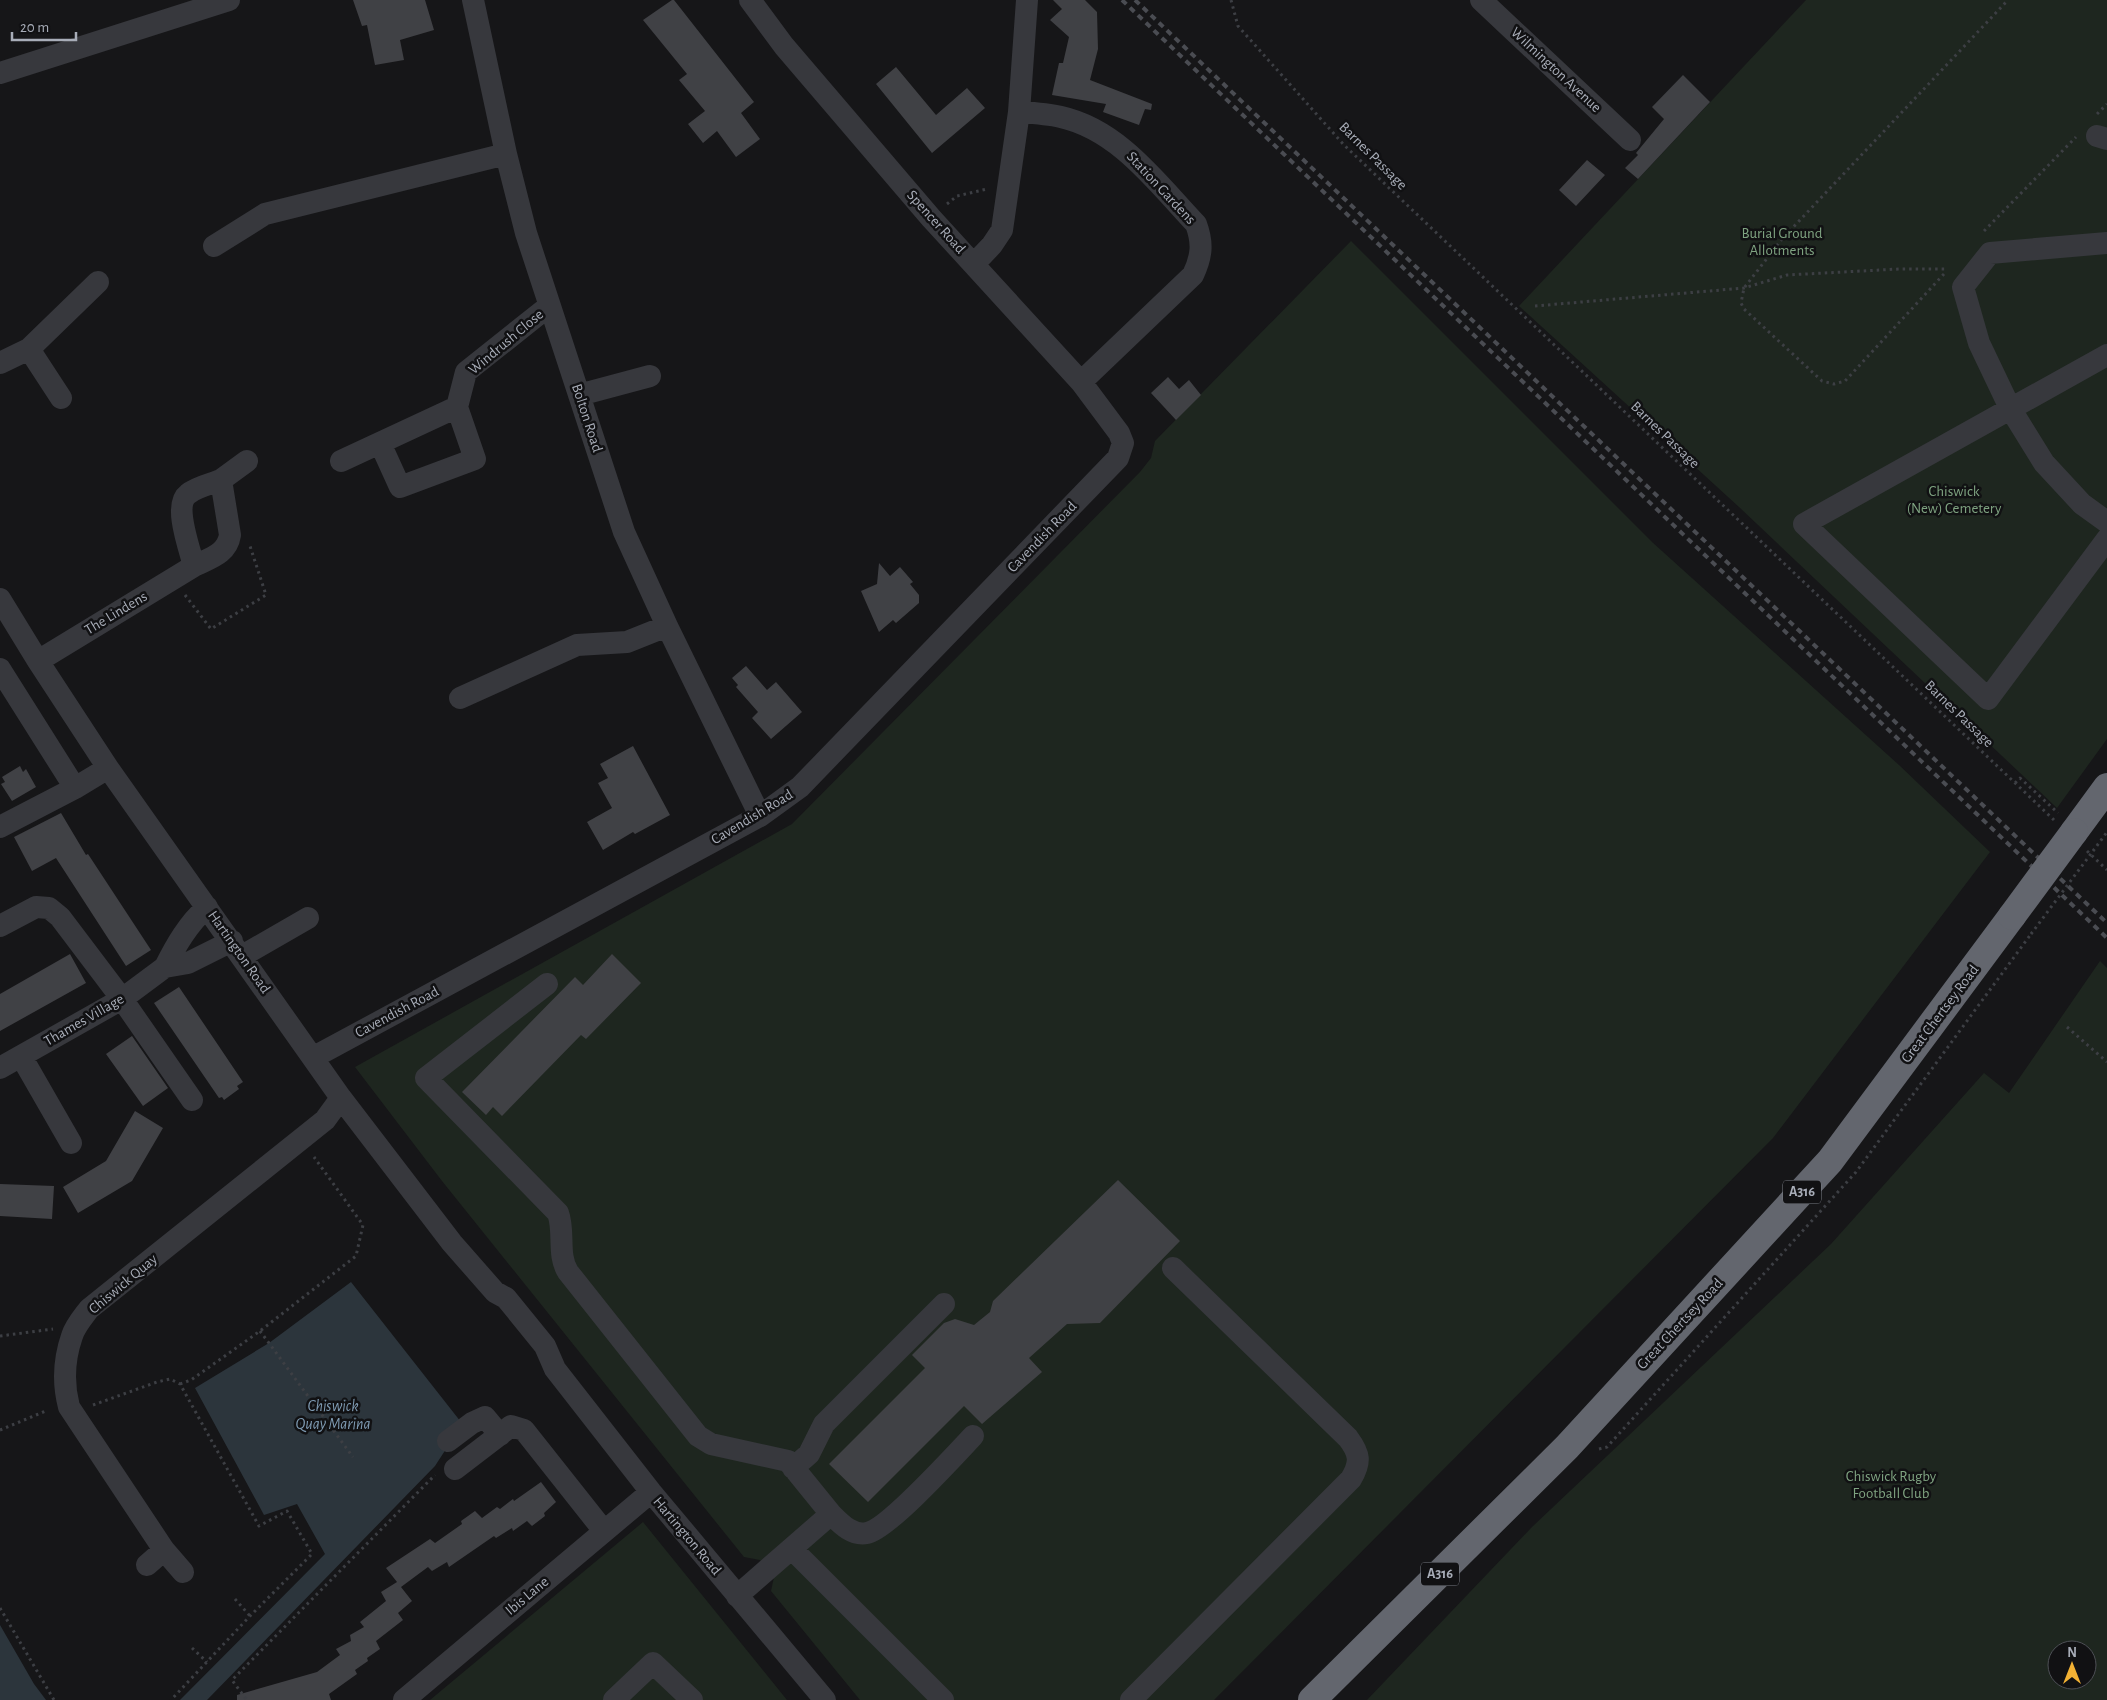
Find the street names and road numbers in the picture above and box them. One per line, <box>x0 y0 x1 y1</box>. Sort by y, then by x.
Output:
street label: Wilmington Avenue <box>1508 25 1604 115</box>
street label: Barnes Passage <box>1336 119 1410 193</box>
street label: Station Gardens <box>1124 149 1198 227</box>
street label: Spencer Road <box>904 188 968 257</box>
street label: Windrush Close <box>466 307 546 377</box>
street label: Bolton Road <box>569 382 605 454</box>
street label: Barnes Passage <box>1628 399 1702 471</box>
street label: Cavendish Road <box>1005 498 1080 575</box>
street label: The Lindens <box>82 589 150 637</box>
street label: Barnes Passage <box>1922 678 1996 750</box>
street label: Cavendish Road <box>709 787 796 847</box>
street label: Hartington Road <box>205 908 273 996</box>
street label: Great Chertsey Road <box>1899 962 1982 1066</box>
street label: Cavendish Road <box>353 984 442 1040</box>
street label: Thames Village <box>42 991 127 1049</box>
road number: A316 <box>1783 1180 1821 1204</box>
street label: Chiswick Quay <box>86 1251 160 1317</box>
street label: Great Chertsey Road <box>1634 1276 1726 1372</box>
street label: Hartington Road <box>650 1494 724 1578</box>
road number: A316 <box>1421 1562 1459 1586</box>
street label: Ibis Lane <box>503 1574 551 1618</box>

